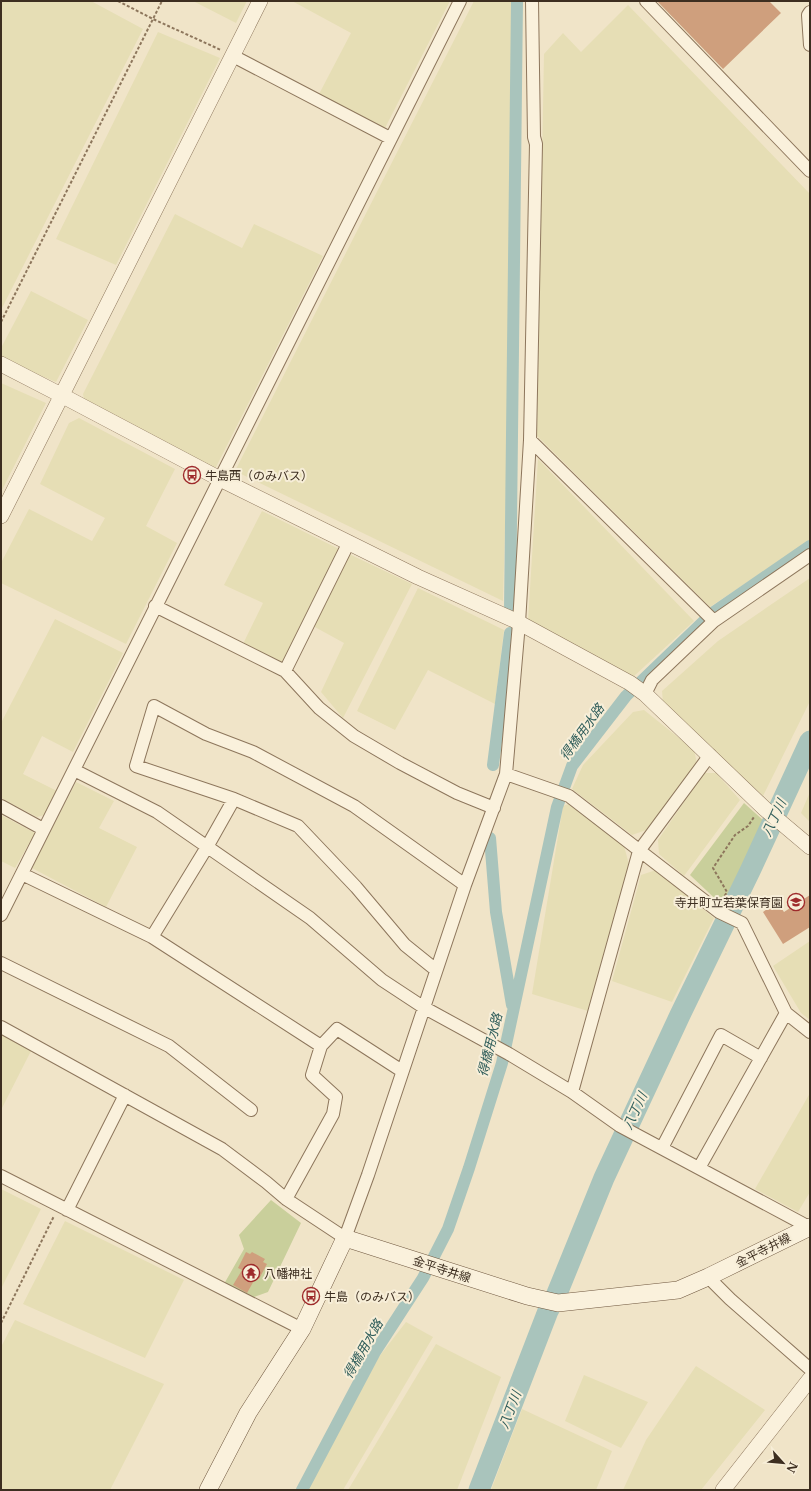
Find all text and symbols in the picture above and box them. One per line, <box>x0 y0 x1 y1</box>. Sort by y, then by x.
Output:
bus stop icon: 牛島西（のみバス） <box>182 465 202 485</box>
place label: 牛島西（のみバス） <box>205 468 313 483</box>
water label: 得橋用水路 <box>556 700 609 763</box>
water label: 八丁川 <box>758 795 791 839</box>
school or university icon: 寺井町立若葉保育園 <box>786 892 806 912</box>
place label: 寺井町立若葉保育園 <box>675 895 783 910</box>
water label: 得橋用水路 <box>474 1010 506 1079</box>
water label: 八丁川 <box>619 1088 652 1132</box>
street label: 金平寺井線 <box>733 1230 793 1270</box>
street label: 金平寺井線 <box>411 1253 473 1285</box>
temple icon: 八幡神社 <box>241 1263 261 1283</box>
place label: 八幡神社 <box>264 1266 312 1281</box>
bus stop icon: 牛島（のみバス） <box>301 1286 321 1306</box>
place label: 牛島（のみバス） <box>324 1289 420 1304</box>
water label: 得橋用水路 <box>339 1316 387 1381</box>
water label: 八丁川 <box>495 1387 526 1431</box>
north arrow <box>763 1443 803 1483</box>
text: N <box>783 1460 800 1476</box>

